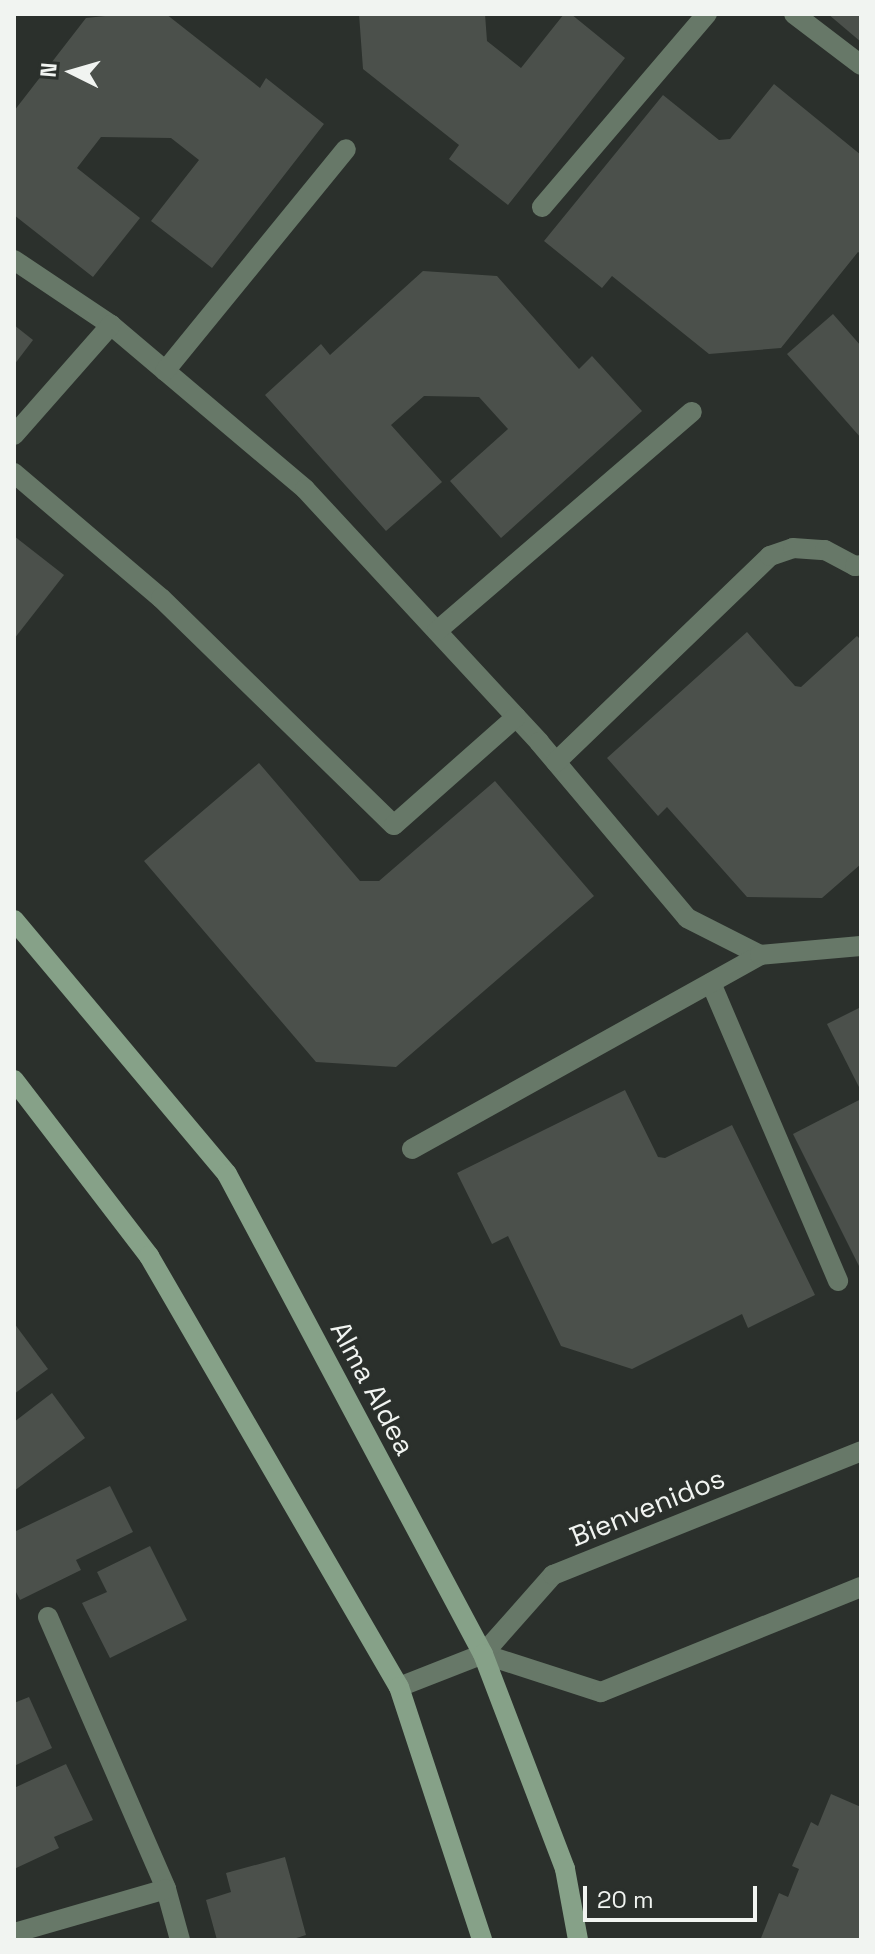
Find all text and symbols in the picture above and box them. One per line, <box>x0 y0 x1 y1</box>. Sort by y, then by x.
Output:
north arrow <box>32 32 112 112</box>
text: N <box>34 61 63 78</box>
street label: Alma Aldea <box>324 1315 422 1461</box>
street label: Bienvenidos <box>565 1461 729 1553</box>
scale bar <box>587 1870 761 1920</box>
text: 20 m <box>597 1884 654 1915</box>

